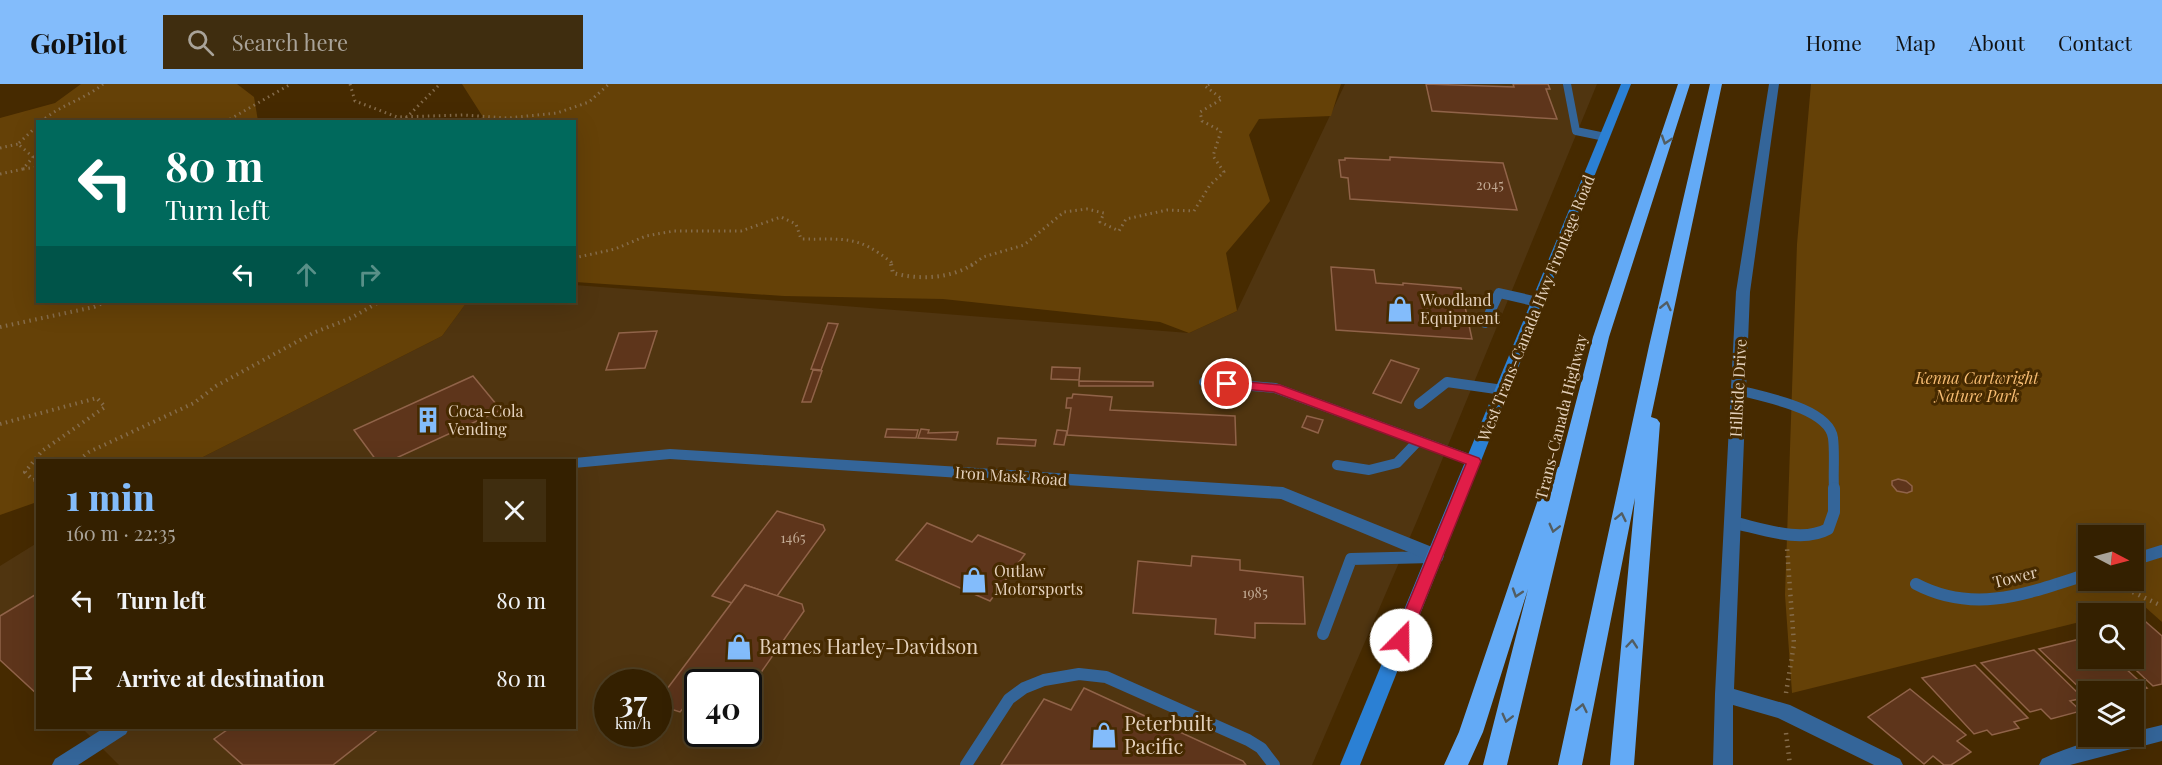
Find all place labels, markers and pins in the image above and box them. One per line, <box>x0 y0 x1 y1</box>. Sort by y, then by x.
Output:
place label: Woodland Equipment <box>1419 289 1500 328</box>
shop icon: Woodland Equipment <box>1385 294 1415 324</box>
pin <box>1201 358 1252 409</box>
place label: Coca-Cola Vending <box>447 400 523 439</box>
building icon: Coca-Cola Vending <box>413 405 443 435</box>
place label: Outlaw Motorsports <box>994 560 1083 599</box>
shop icon: Outlaw Motorsports <box>959 565 989 595</box>
shop icon: Barnes Harley-Davidson <box>724 632 754 662</box>
place label: Barnes Harley-Davidson <box>759 632 978 659</box>
place label: Peterbuilt Pacific <box>1124 709 1214 759</box>
shop icon: Peterbuilt Pacific <box>1089 720 1119 750</box>

